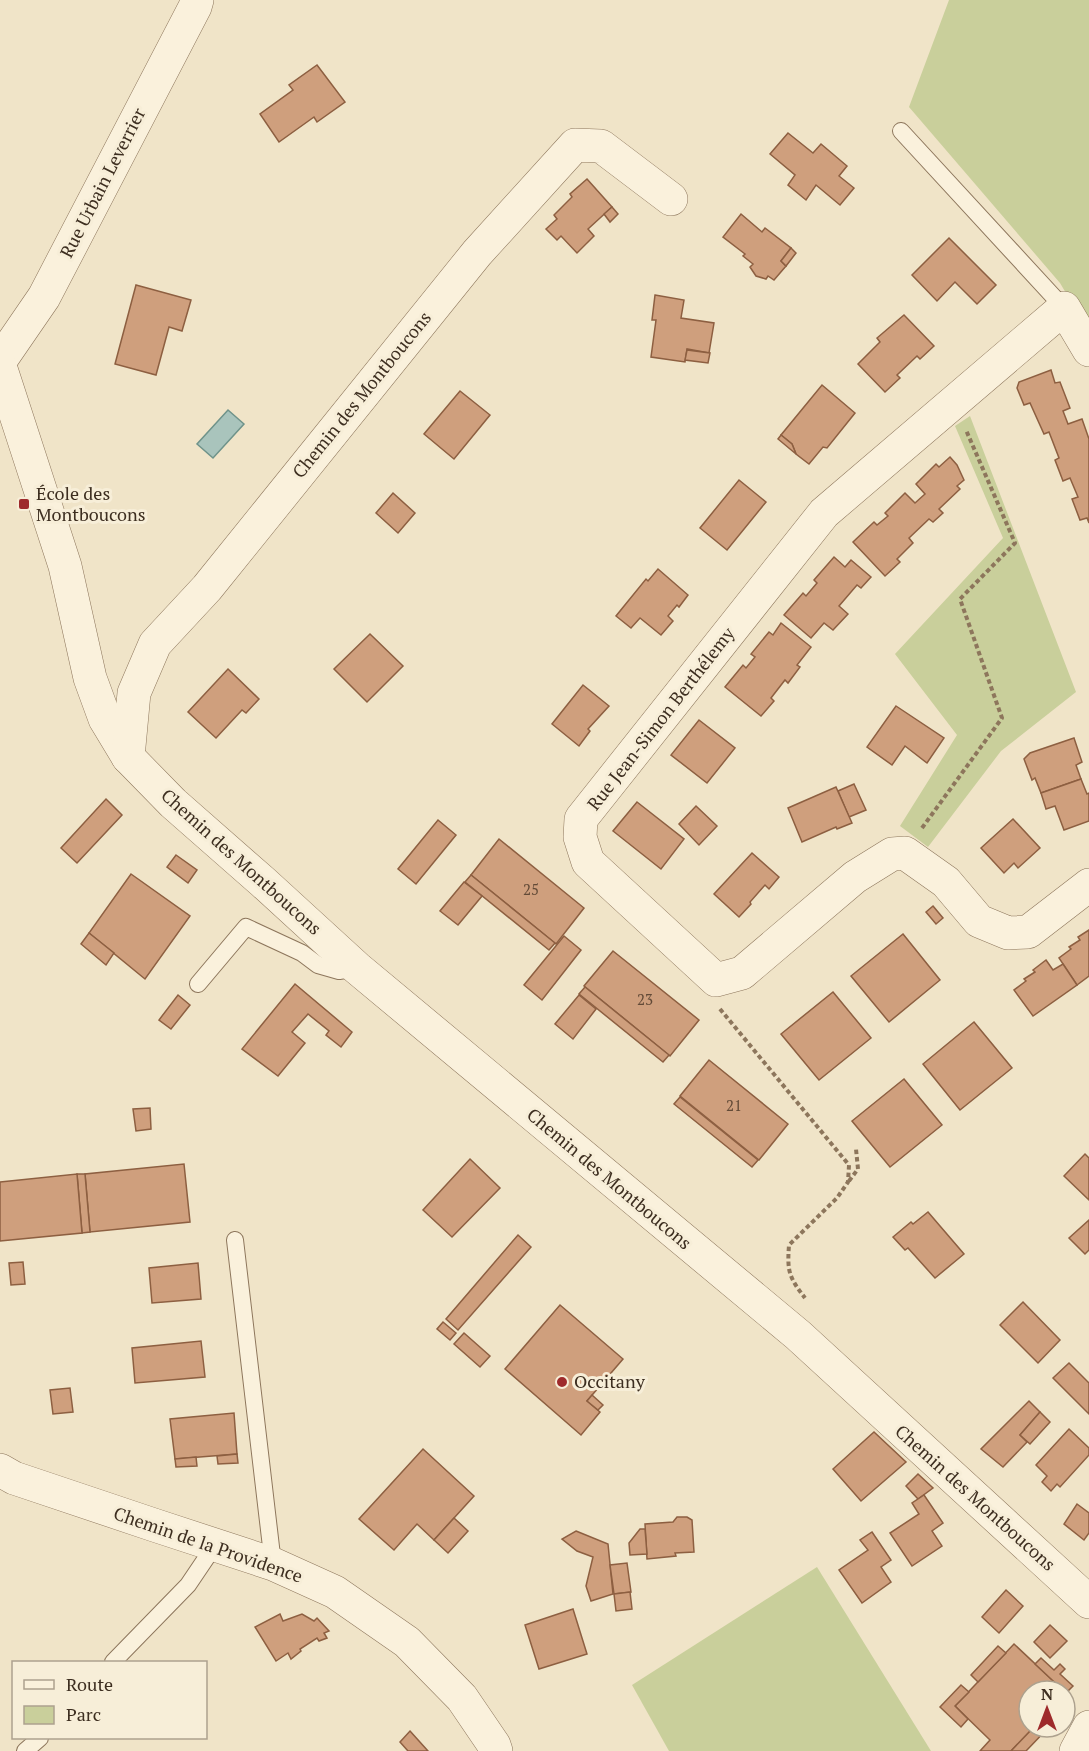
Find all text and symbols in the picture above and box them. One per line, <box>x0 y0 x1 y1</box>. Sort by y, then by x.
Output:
street label: Rue Urbain Leverrier <box>54 103 150 262</box>
street label: Chemin des Montboucons <box>286 306 436 483</box>
place label: École des Montboucons <box>36 481 146 526</box>
marker: École des Montboucons <box>17 497 31 511</box>
street label: Rue Jean-Simon Berthélemy <box>581 621 740 815</box>
street label: Chemin des Montboucons <box>156 783 327 940</box>
house number: 25 <box>523 879 539 899</box>
house number: 23 <box>637 989 653 1009</box>
house number: 21 <box>726 1095 742 1115</box>
street label: Chemin des Montboucons <box>522 1102 697 1254</box>
place label: Occitany <box>574 1369 646 1393</box>
marker: Occitany <box>555 1375 569 1389</box>
street label: Chemin des Montboucons <box>890 1419 1061 1576</box>
street label: Chemin de la Providence <box>111 1500 306 1588</box>
legend <box>12 1661 207 1739</box>
text: Route <box>66 1672 113 1696</box>
north arrow <box>1017 1679 1077 1739</box>
text: N <box>1041 1683 1053 1705</box>
text: Parc <box>66 1702 101 1726</box>

